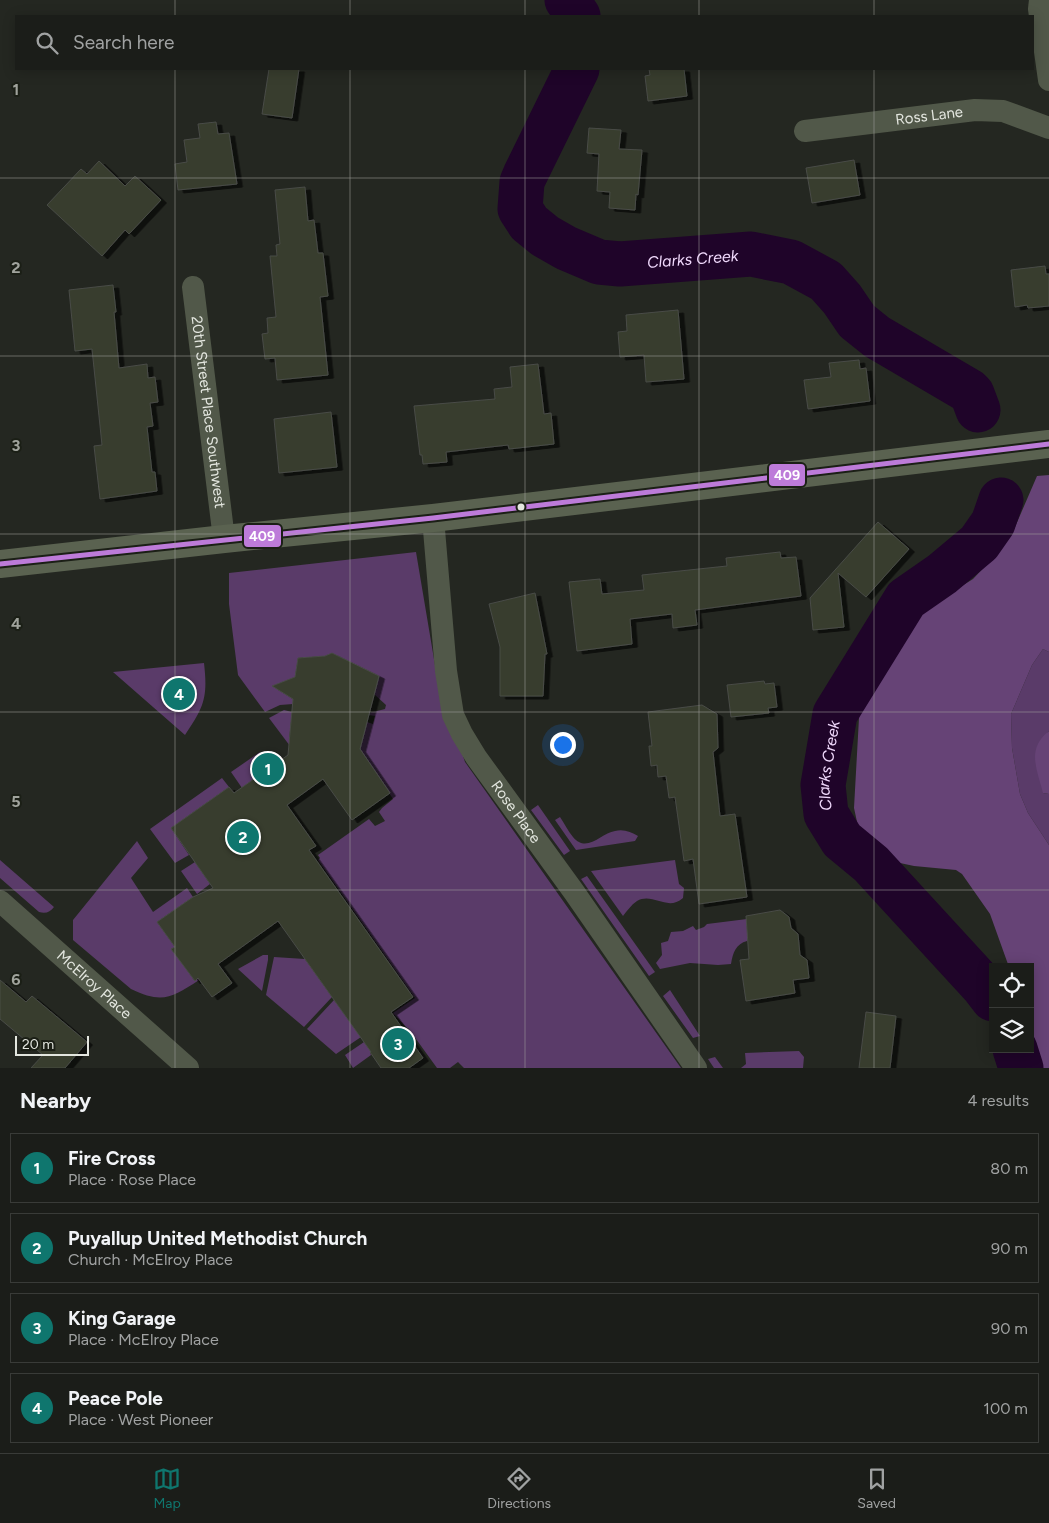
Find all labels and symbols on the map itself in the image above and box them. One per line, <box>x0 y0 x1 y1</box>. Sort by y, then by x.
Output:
text: 1 <box>13 80 19 99</box>
street label: Ross Lane <box>894 103 964 129</box>
water label: Clarks Creek <box>646 245 740 271</box>
text: 2 <box>11 258 21 277</box>
street label: 20th Street Place Southwest <box>188 315 229 510</box>
text: 3 <box>12 436 21 455</box>
line badge: 409 <box>768 463 806 487</box>
text: 409 <box>774 467 800 484</box>
unlabelled marker <box>516 502 526 512</box>
line badge: 409 <box>243 524 282 548</box>
text: 409 <box>249 528 275 545</box>
text: 4 <box>11 614 21 633</box>
pin: 4 <box>163 675 195 713</box>
water label: Clarks Creek <box>813 718 843 812</box>
your location <box>550 732 576 758</box>
pin: 1 <box>252 750 284 788</box>
street label: Rose Place <box>487 777 545 847</box>
text: 5 <box>11 792 21 811</box>
pin: 2 <box>227 818 259 856</box>
street label: McElroy Place <box>53 947 135 1023</box>
text: 6 <box>11 970 21 989</box>
pin: 3 <box>382 1025 414 1063</box>
scale bar <box>15 1033 89 1056</box>

